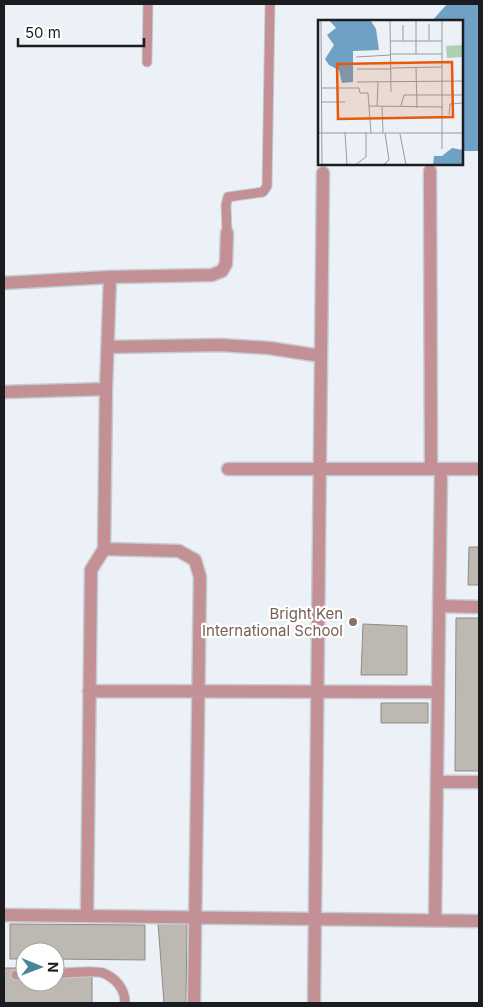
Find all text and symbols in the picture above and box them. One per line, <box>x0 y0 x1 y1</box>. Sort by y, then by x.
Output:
scale bar <box>18 15 144 47</box>
inset map <box>318 20 463 165</box>
text: 50 m <box>25 23 61 42</box>
place label: Bright Ken International School <box>202 604 343 640</box>
marker: Bright Ken International School <box>347 616 359 628</box>
north arrow <box>15 942 65 992</box>
text: N <box>45 962 62 973</box>

